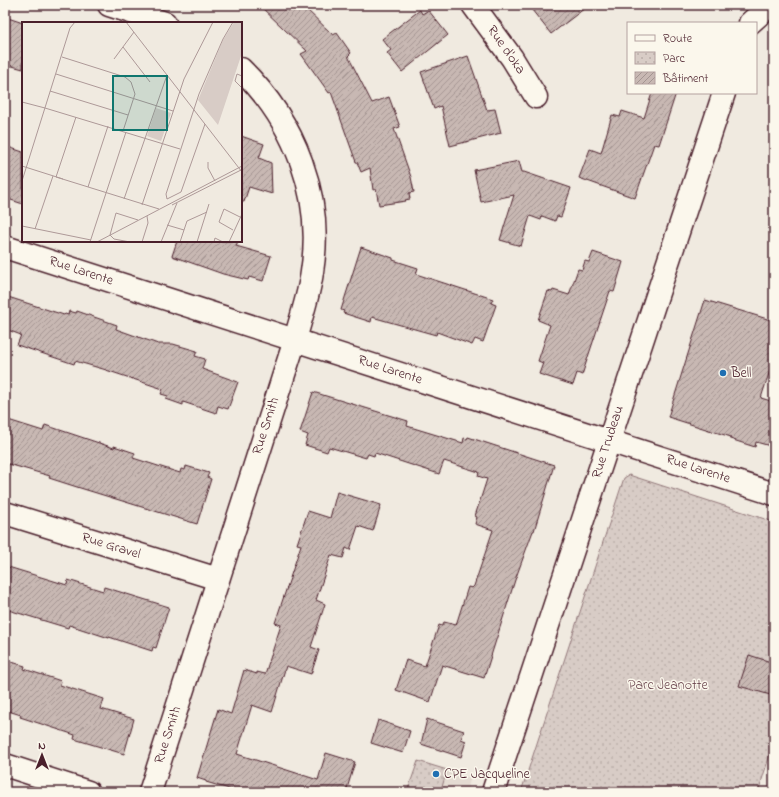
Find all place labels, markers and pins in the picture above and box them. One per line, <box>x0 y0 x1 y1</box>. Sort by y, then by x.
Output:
place label: Bell <box>730 363 751 384</box>
marker: Bell <box>718 368 728 378</box>
place label: CPE Jacqueline <box>444 764 530 785</box>
marker: CPE Jacqueline <box>431 769 441 779</box>

